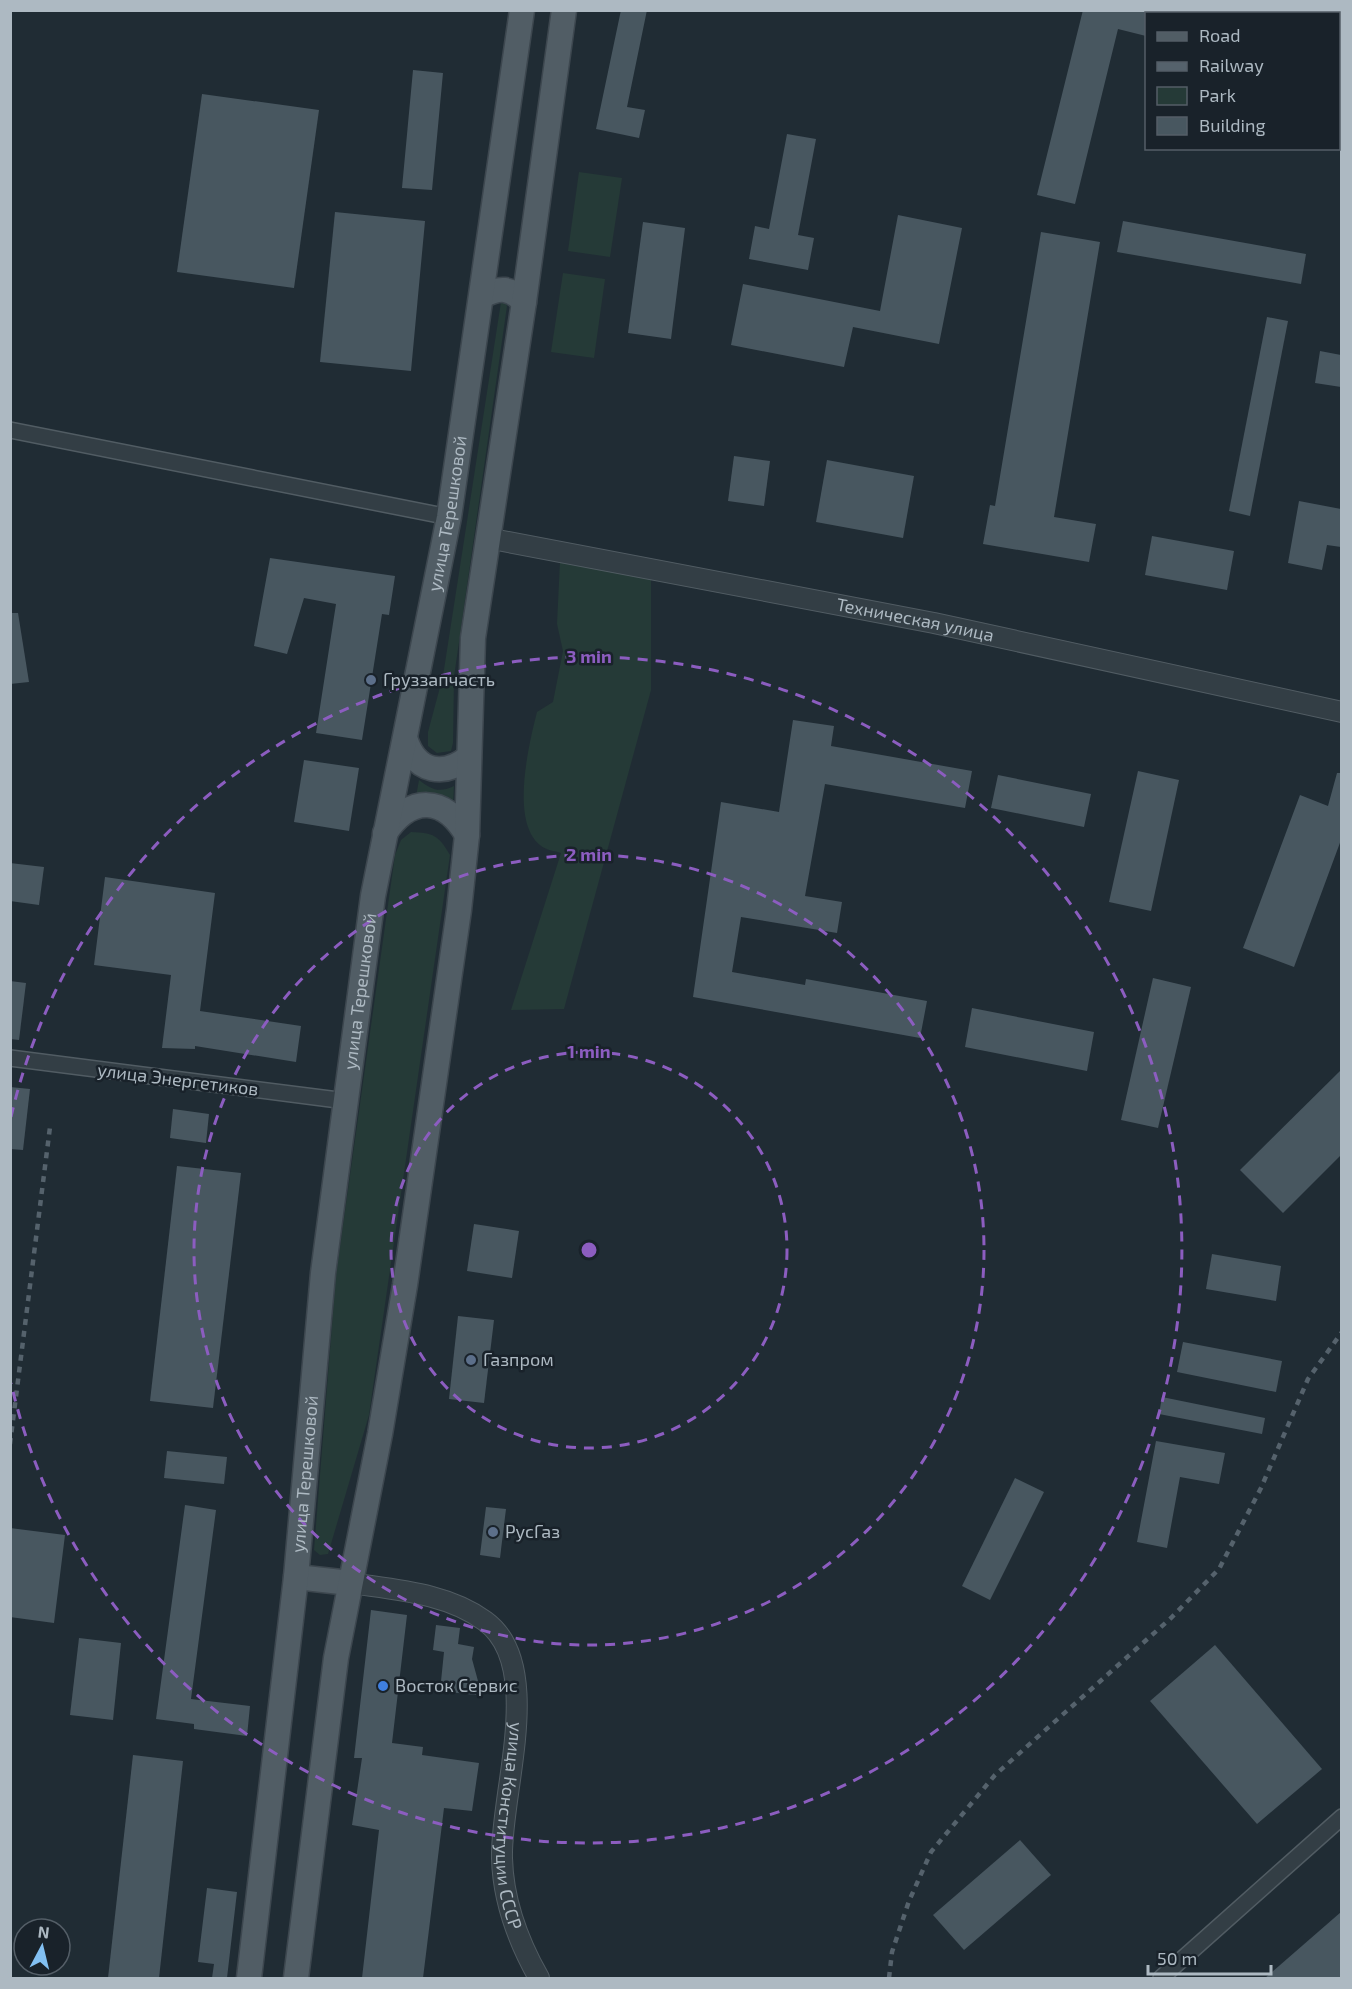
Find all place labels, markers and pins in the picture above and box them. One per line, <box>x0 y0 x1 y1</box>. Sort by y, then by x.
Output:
place label: Груззапчасть <box>383 668 495 690</box>
marker: Груззапчасть <box>364 673 378 687</box>
centre of rings <box>579 1240 599 1260</box>
place label: Газпром <box>483 1348 554 1370</box>
marker: Газпром <box>464 1353 478 1367</box>
place label: РусГаз <box>505 1520 560 1542</box>
marker: РусГаз <box>486 1525 500 1539</box>
place label: Восток Сервис <box>395 1674 518 1696</box>
marker: Восток Сервис <box>376 1679 390 1693</box>

